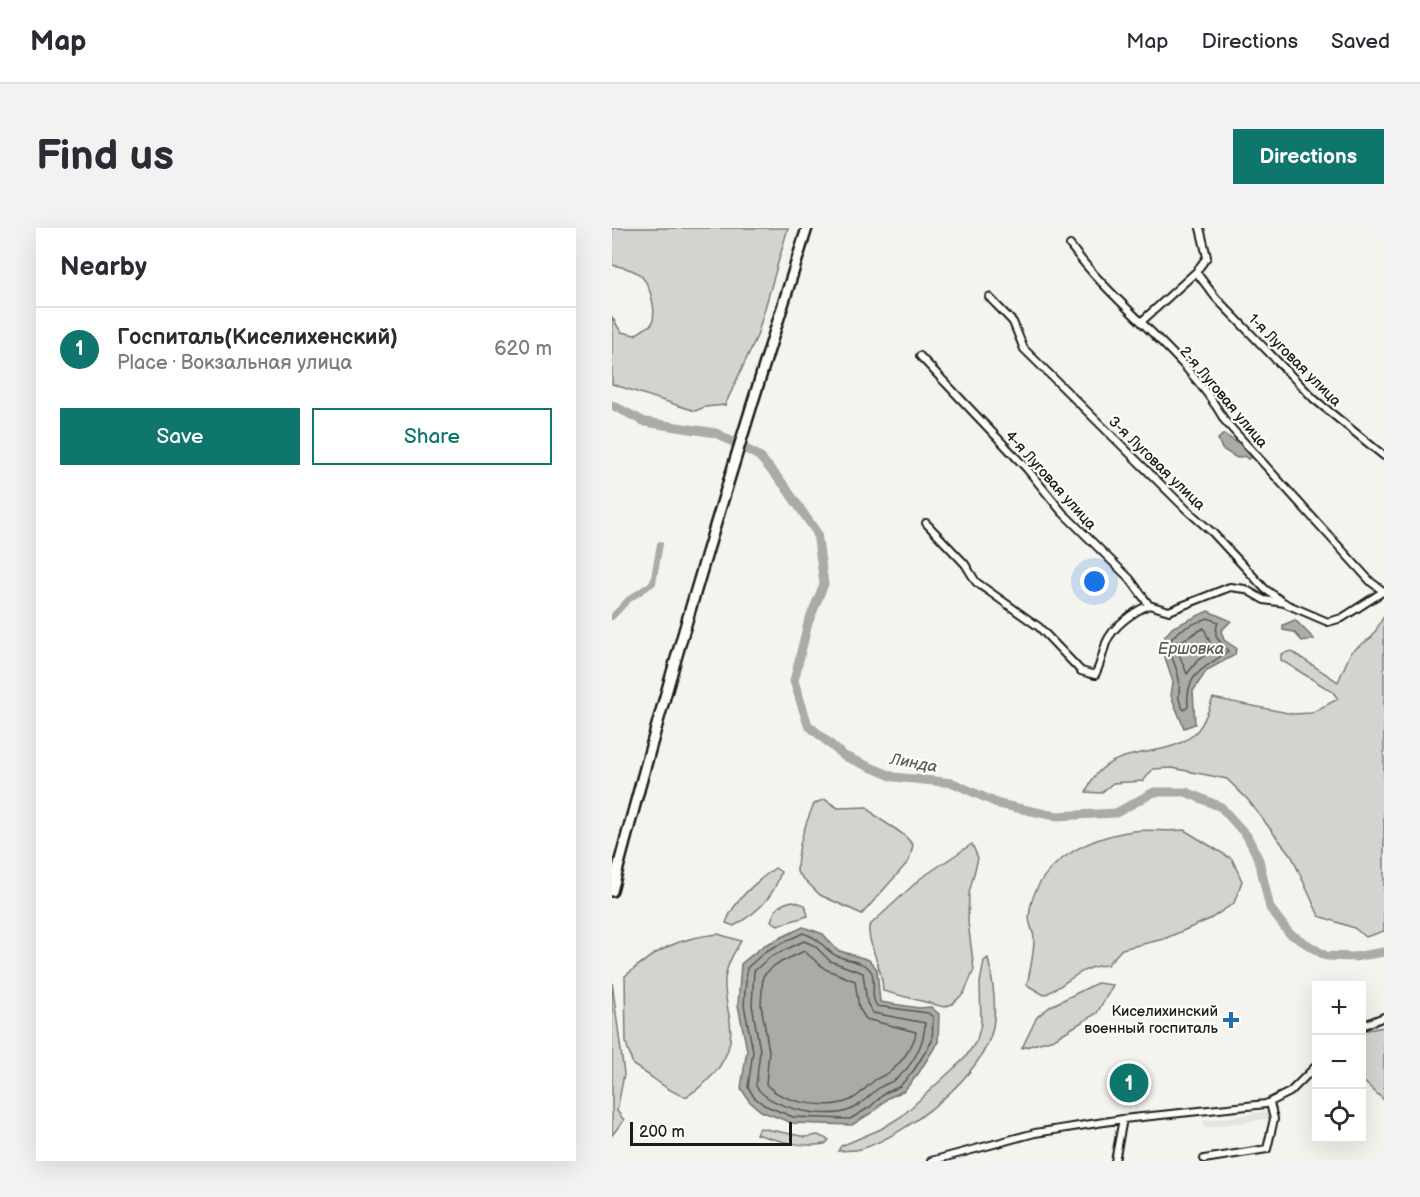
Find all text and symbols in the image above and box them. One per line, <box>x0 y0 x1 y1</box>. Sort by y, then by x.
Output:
text: Map <box>30 25 86 58</box>
text: Map <box>1126 29 1169 54</box>
text: Directions <box>1202 29 1298 54</box>
text: Saved <box>1331 29 1390 54</box>
button: Directions <box>1233 129 1384 184</box>
text: Find us <box>36 131 174 182</box>
text: Nearby <box>60 252 147 283</box>
street label: 1-я Луговая улица <box>1244 310 1345 411</box>
text: Госпиталь(Киселихенский) <box>117 324 398 351</box>
text: 1 <box>75 337 84 361</box>
text: 620 m <box>494 337 552 361</box>
street label: 2-я Луговая улица <box>1175 343 1272 452</box>
text: Place · Вокзальная улица <box>117 351 352 375</box>
button: Save <box>60 408 300 465</box>
button: Share <box>312 408 552 465</box>
street label: 3-я Луговая улица <box>1104 412 1209 515</box>
street label: 4-я Луговая улица <box>1001 427 1100 534</box>
your location <box>1080 567 1109 596</box>
water label: Ершовка <box>1158 640 1224 659</box>
water label: Линда <box>888 750 939 777</box>
map controls <box>1312 981 1366 1143</box>
button: + <box>1312 981 1366 1035</box>
place label: Киселихинский военный госпиталь <box>1084 1002 1219 1038</box>
marker: Киселихинский военный госпиталь <box>1222 1011 1240 1029</box>
button: − <box>1312 1035 1366 1089</box>
pin: 1 <box>1110 1060 1148 1106</box>
button: locate <box>1312 1089 1366 1143</box>
scale bar <box>630 1119 792 1146</box>
text: 200 m <box>639 1123 685 1142</box>

